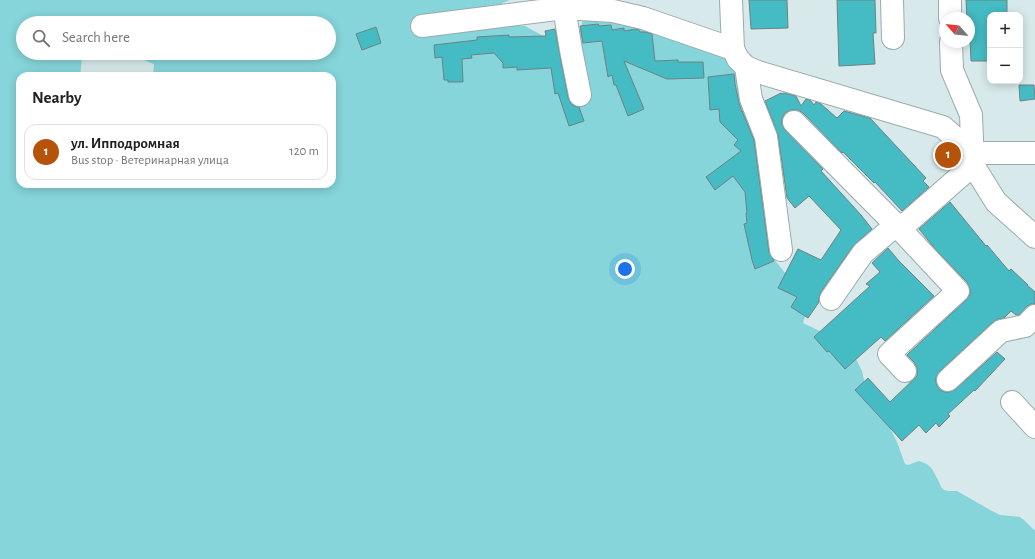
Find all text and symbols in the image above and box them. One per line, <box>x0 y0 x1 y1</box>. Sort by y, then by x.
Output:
north arrow <box>939 12 975 48</box>
map controls <box>987 12 1023 84</box>
button: + <box>987 12 1023 48</box>
search box <box>16 16 336 60</box>
icon: search <box>30 27 52 49</box>
text: Search here <box>62 30 130 45</box>
button: − <box>987 48 1023 84</box>
text: Nearby <box>32 89 82 106</box>
text: ул. Ипподромная <box>71 136 180 151</box>
pin: 1 <box>935 140 961 170</box>
text: 1 <box>44 145 48 158</box>
text: 120 m <box>289 145 319 158</box>
text: Bus stop · Ветеринарная улица <box>71 154 229 167</box>
your location <box>615 259 635 279</box>

